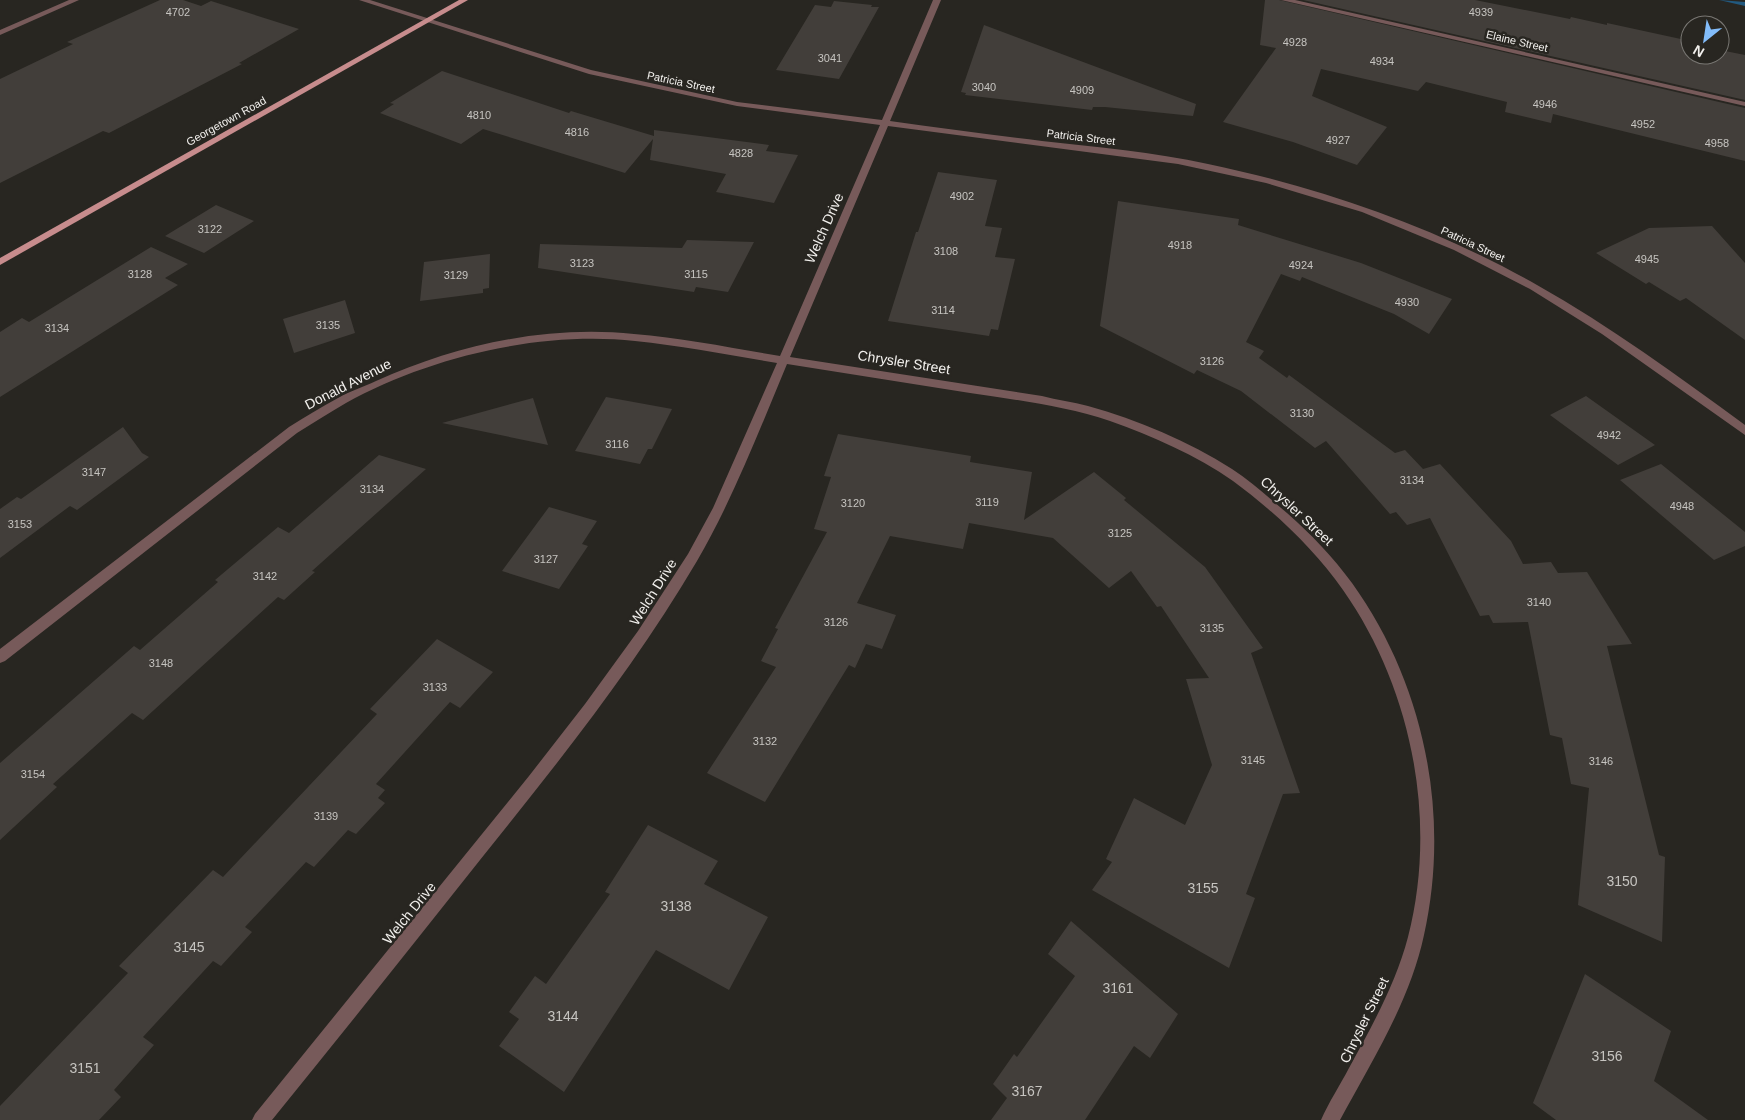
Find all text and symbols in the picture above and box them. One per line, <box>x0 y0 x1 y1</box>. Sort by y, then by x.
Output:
house number: 4702 <box>166 6 190 18</box>
house number: 4939 <box>1469 6 1493 18</box>
north arrow <box>1680 15 1730 65</box>
street label: Elaine Street <box>1485 28 1549 54</box>
house number: 4928 <box>1283 36 1307 48</box>
text: N <box>1690 42 1707 61</box>
house number: 3041 <box>818 52 842 64</box>
house number: 4934 <box>1370 55 1394 67</box>
street label: Patricia Street <box>646 69 716 95</box>
house number: 3040 <box>972 81 996 93</box>
house number: 4909 <box>1070 84 1094 96</box>
street label: Georgetown Road <box>184 94 268 148</box>
house number: 4946 <box>1533 98 1557 110</box>
house number: 4810 <box>467 109 491 121</box>
house number: 4952 <box>1631 118 1655 130</box>
house number: 4816 <box>565 126 589 138</box>
street label: Patricia Street <box>1046 127 1116 147</box>
house number: 4927 <box>1326 134 1350 146</box>
house number: 4958 <box>1705 137 1729 149</box>
house number: 4828 <box>729 147 753 159</box>
street label: Welch Drive <box>801 190 847 266</box>
house number: 4902 <box>950 190 974 202</box>
house number: 3122 <box>198 223 222 235</box>
street label: Patricia Street <box>1439 224 1507 264</box>
house number: 4918 <box>1168 239 1192 251</box>
house number: 3108 <box>934 245 958 257</box>
house number: 4945 <box>1635 253 1659 265</box>
house number: 3123 <box>570 257 594 269</box>
house number: 4924 <box>1289 259 1313 271</box>
house number: 3128 <box>128 268 152 280</box>
house number: 3115 <box>684 268 708 280</box>
house number: 3129 <box>444 269 468 281</box>
house number: 4930 <box>1395 296 1419 308</box>
house number: 3114 <box>931 304 955 316</box>
house number: 3135 <box>316 319 340 331</box>
house number: 3134 <box>45 322 69 334</box>
street label: Chrysler Street <box>857 347 951 377</box>
street label: Donald Avenue <box>302 355 394 413</box>
house number: 3126 <box>1200 355 1224 367</box>
house number: 3130 <box>1290 407 1314 419</box>
house number: 4942 <box>1597 429 1621 441</box>
house number: 3116 <box>605 438 629 450</box>
house number: 3147 <box>82 466 106 478</box>
street label: Chrysler Street <box>1257 473 1337 549</box>
house number: 3134 <box>1400 474 1424 486</box>
house number: 3134 <box>360 483 384 495</box>
house number: 3119 <box>975 496 999 508</box>
house number: 3120 <box>841 497 865 509</box>
house number: 4948 <box>1670 500 1694 512</box>
house number: 3153 <box>8 518 32 530</box>
house number: 3125 <box>1108 527 1132 539</box>
house number: 3127 <box>534 553 558 565</box>
street label: Welch Drive <box>626 556 680 628</box>
house number: 3142 <box>253 570 277 582</box>
house number: 3140 <box>1527 596 1551 608</box>
house number: 3126 <box>824 616 848 628</box>
house number: 3135 <box>1200 622 1224 634</box>
house number: 3148 <box>149 657 173 669</box>
house number: 3133 <box>423 681 447 693</box>
house number: 3132 <box>753 735 777 747</box>
house number: 3145 <box>1241 754 1265 766</box>
house number: 3146 <box>1589 755 1613 767</box>
house number: 3154 <box>21 768 45 780</box>
house number: 3139 <box>314 810 338 822</box>
house number: 3150 <box>1606 873 1638 889</box>
street label: Welch Drive <box>379 879 439 947</box>
house number: 3155 <box>1187 880 1219 896</box>
house number: 3138 <box>660 898 692 914</box>
house number: 3145 <box>173 939 205 955</box>
street label: Chrysler Street <box>1336 974 1392 1065</box>
house number: 3161 <box>1102 980 1134 996</box>
house number: 3144 <box>547 1008 579 1024</box>
house number: 3156 <box>1591 1048 1623 1064</box>
house number: 3151 <box>69 1060 101 1076</box>
house number: 3167 <box>1011 1083 1043 1099</box>

